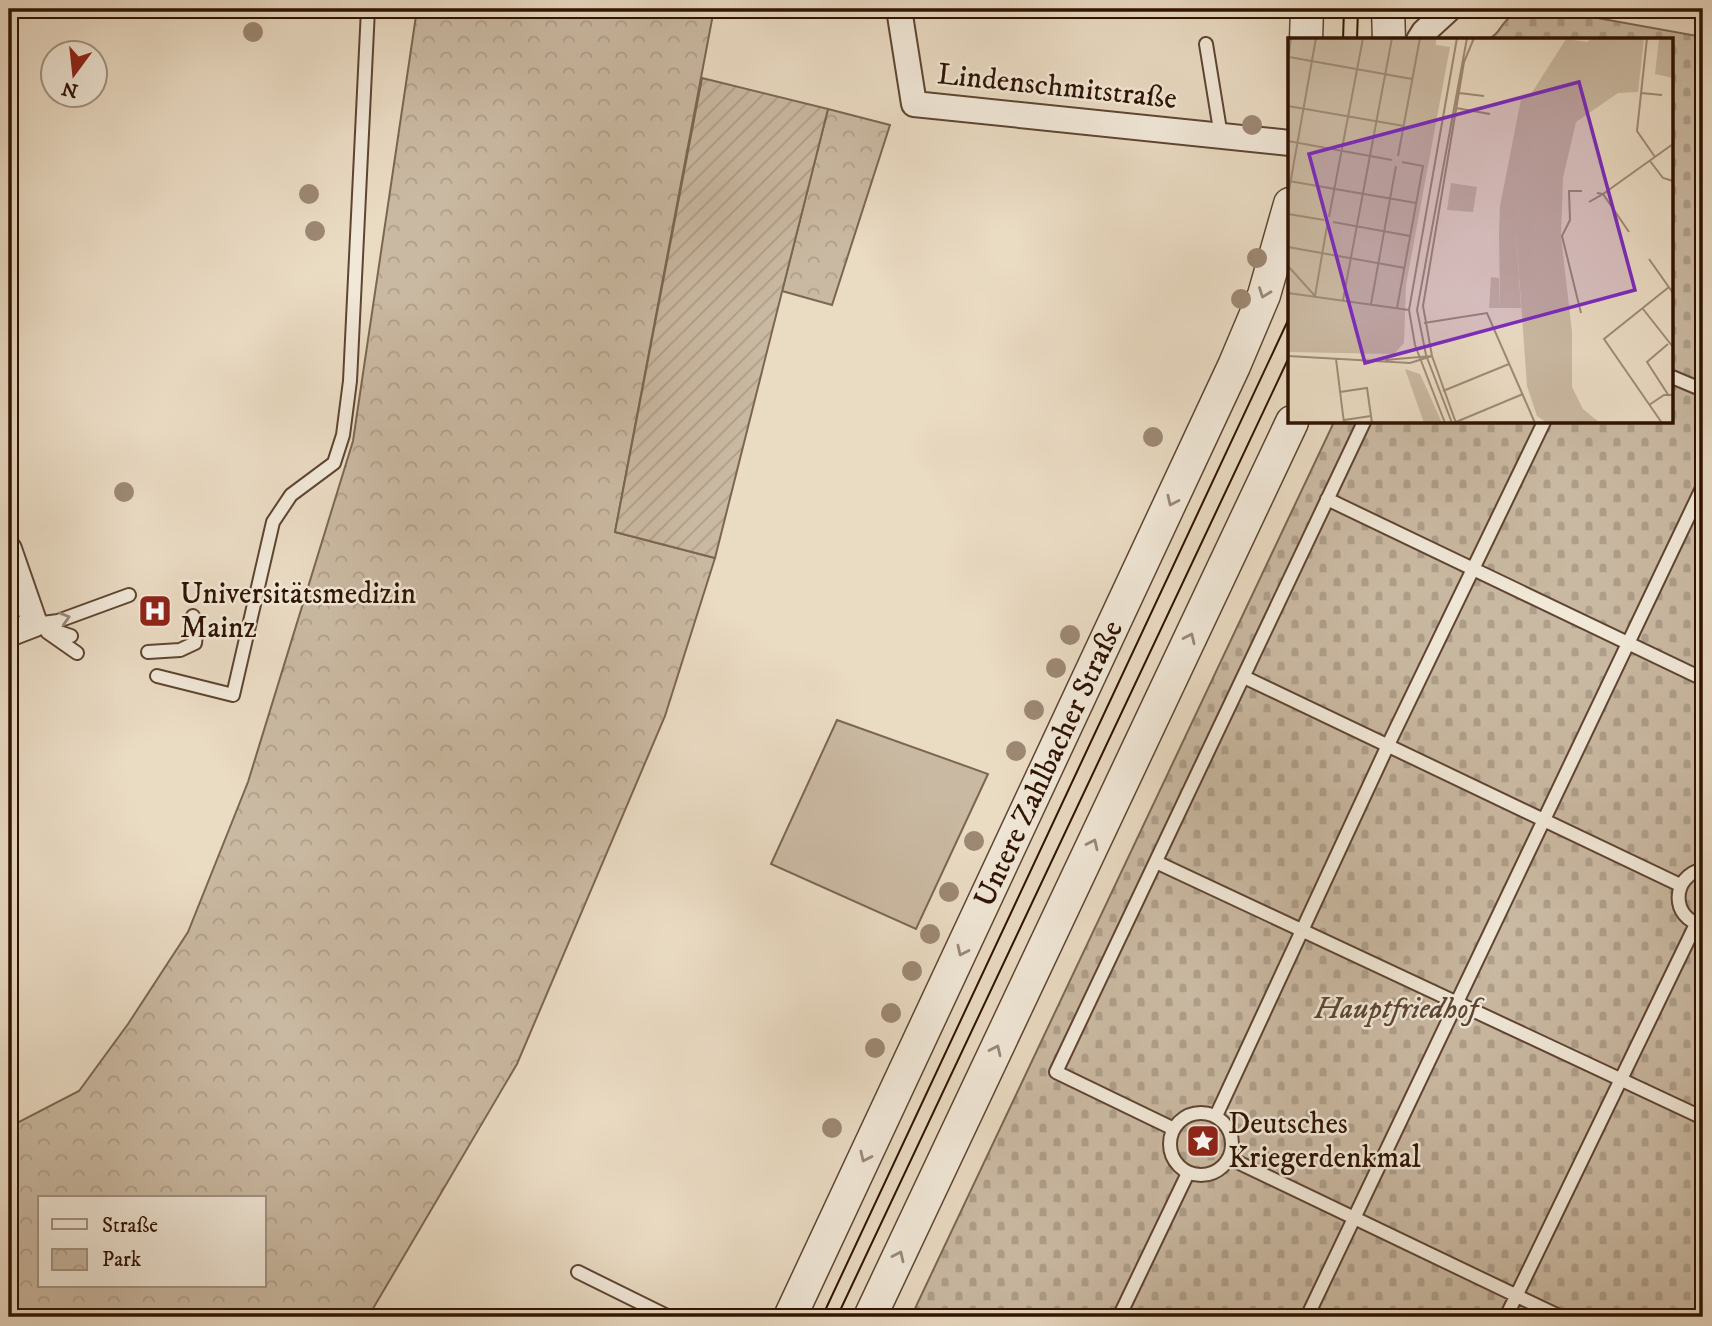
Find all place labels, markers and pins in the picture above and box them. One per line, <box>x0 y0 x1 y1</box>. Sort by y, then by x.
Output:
place label: Universitätsmedizin Mainz <box>180 576 417 647</box>
hospital icon: Universitätsmedizin Mainz <box>136 592 174 630</box>
place label: Deutsches Kriegerdenkmal <box>1228 1106 1421 1177</box>
place icon: Deutsches Kriegerdenkmal <box>1184 1122 1222 1160</box>

